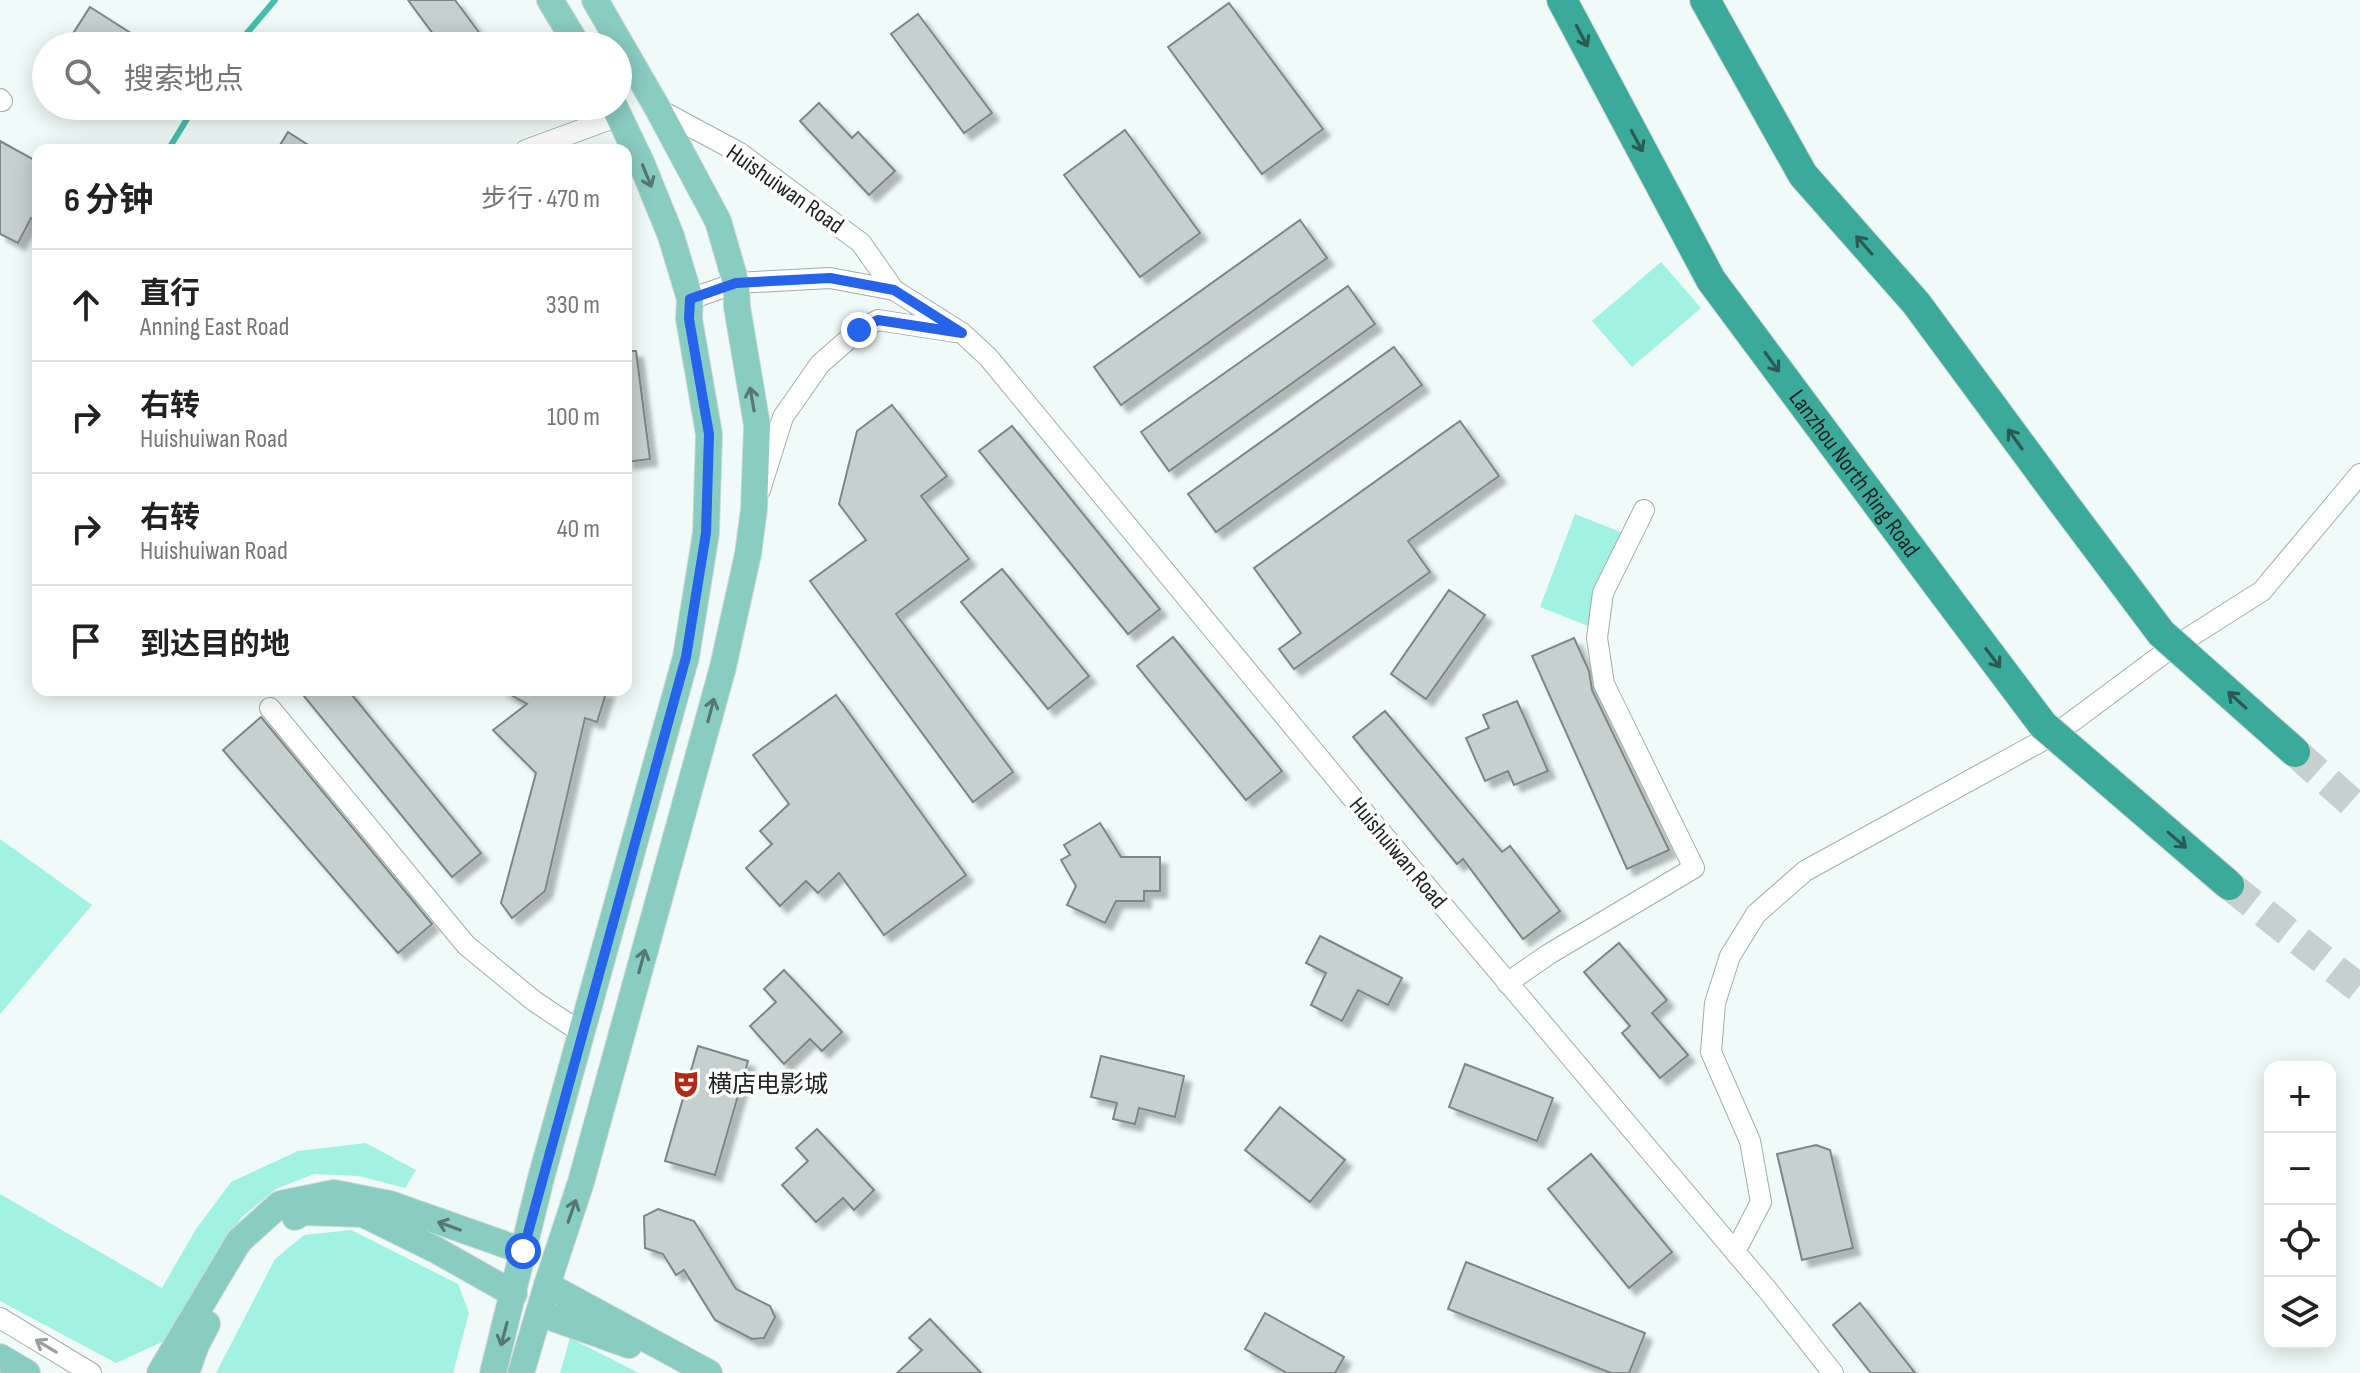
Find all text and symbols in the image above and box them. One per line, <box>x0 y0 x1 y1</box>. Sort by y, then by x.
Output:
one-way arrow <box>1574 23 1590 47</box>
search box <box>32 32 632 120</box>
icon: search <box>60 54 104 98</box>
text: 搜索地点 <box>124 62 244 98</box>
one-way arrow <box>1630 128 1646 152</box>
street label: Huishuiwan Road <box>721 138 849 240</box>
one-way arrow <box>641 163 655 188</box>
text: 6 分钟 <box>64 180 153 221</box>
text: 步行 · 470 m <box>481 184 600 215</box>
one-way arrow <box>1855 235 1873 255</box>
text: 直行 <box>140 276 200 312</box>
icon: ahead <box>64 283 108 327</box>
text: 330 m <box>546 290 600 321</box>
text: Anning East Road <box>140 312 289 343</box>
route end <box>841 312 877 348</box>
one-way arrow <box>1763 351 1780 373</box>
street label: Lanzhou North Ring Road <box>1783 384 1926 563</box>
one-way arrow <box>744 387 759 412</box>
text: 右转 <box>140 388 200 424</box>
icon: right <box>64 395 108 439</box>
text: 100 m <box>547 402 600 433</box>
text: Huishuiwan Road <box>140 424 288 455</box>
one-way arrow <box>2007 428 2024 450</box>
text: 右转 <box>140 500 200 536</box>
icon: right <box>64 507 108 551</box>
text: 40 m <box>557 514 600 545</box>
text: Huishuiwan Road <box>140 536 288 567</box>
icon: arrive <box>64 619 108 663</box>
text: 到达目的地 <box>140 627 290 663</box>
one-way arrow <box>1984 647 2001 668</box>
one-way arrow <box>2228 692 2248 710</box>
one-way arrow <box>704 697 719 723</box>
street label: Huishuiwan Road <box>1343 791 1453 915</box>
one-way arrow <box>2166 831 2186 849</box>
one-way arrow <box>635 948 650 974</box>
map controls <box>2264 1061 2336 1349</box>
button: + <box>2264 1061 2336 1133</box>
theatre icon: 横店电影城 <box>671 1069 701 1099</box>
place label: 横店电影城 <box>708 1070 828 1099</box>
button: − <box>2264 1133 2336 1205</box>
one-way arrow <box>565 1199 580 1224</box>
button: locate <box>2264 1205 2336 1277</box>
one-way arrow <box>437 1218 462 1232</box>
route start <box>505 1233 541 1269</box>
button: layers <box>2264 1277 2336 1349</box>
one-way arrow <box>495 1320 510 1346</box>
one-way arrow <box>35 1337 58 1353</box>

